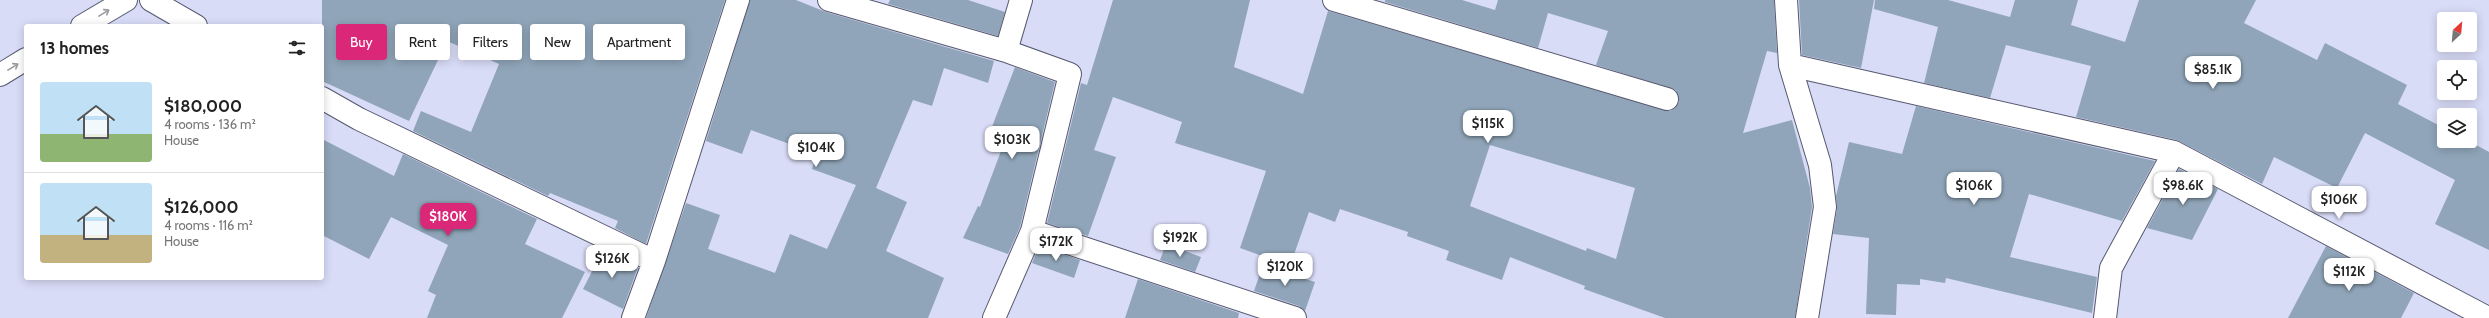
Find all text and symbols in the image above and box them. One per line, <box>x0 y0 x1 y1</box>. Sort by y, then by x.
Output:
one-way arrow <box>98 9 109 17</box>
north arrow <box>2437 12 2477 52</box>
map controls <box>2437 12 2477 148</box>
chip: Buy <box>336 24 387 60</box>
chip: Rent <box>395 24 450 60</box>
chip: Filters <box>458 24 522 60</box>
chip: New <box>530 24 585 60</box>
chip: Apartment <box>593 24 685 60</box>
icon: filters <box>286 37 308 59</box>
text: 13 homes <box>40 38 109 58</box>
pin: $85.1K <box>2180 56 2246 90</box>
button: locate <box>2437 60 2477 100</box>
text: $85.1K <box>2194 61 2232 77</box>
one-way arrow <box>7 62 19 70</box>
text: $180,000 <box>164 96 242 116</box>
icon: home <box>72 98 120 146</box>
button: layers <box>2437 108 2477 148</box>
pin: $115K <box>1460 110 1516 144</box>
text: $115K <box>1472 115 1504 131</box>
text: 4 rooms · 136 m² <box>164 116 256 132</box>
pin: $103K <box>984 126 1040 160</box>
text: $103K <box>994 131 1030 147</box>
text: House <box>164 132 199 148</box>
pin: $104K <box>788 134 844 168</box>
text: $104K <box>797 139 835 155</box>
pin: $106K <box>1946 172 2002 206</box>
pin: $98.6K <box>2150 172 2216 206</box>
text: $106K <box>1956 177 1992 193</box>
text: $98.6K <box>2162 177 2204 193</box>
pin: $106K <box>2311 186 2367 220</box>
text: $106K <box>2321 191 2357 207</box>
text: $126,000 <box>164 197 238 217</box>
icon: home <box>72 199 120 247</box>
pin: $180K <box>420 203 476 237</box>
text: $180K <box>429 208 467 224</box>
text: 4 rooms · 116 m² <box>164 217 253 233</box>
pin: $192K <box>1152 224 1208 258</box>
pin: $172K <box>1028 228 1084 262</box>
text: $192K <box>1163 229 1197 245</box>
text: House <box>164 233 199 249</box>
text: $172K <box>1039 233 1073 249</box>
pin: $126K <box>584 245 640 279</box>
text: $126K <box>595 250 629 266</box>
pin: $120K <box>1257 253 1313 287</box>
text: $120K <box>1267 258 1303 274</box>
pin: $112K <box>2321 258 2377 292</box>
text: $112K <box>2333 263 2365 279</box>

